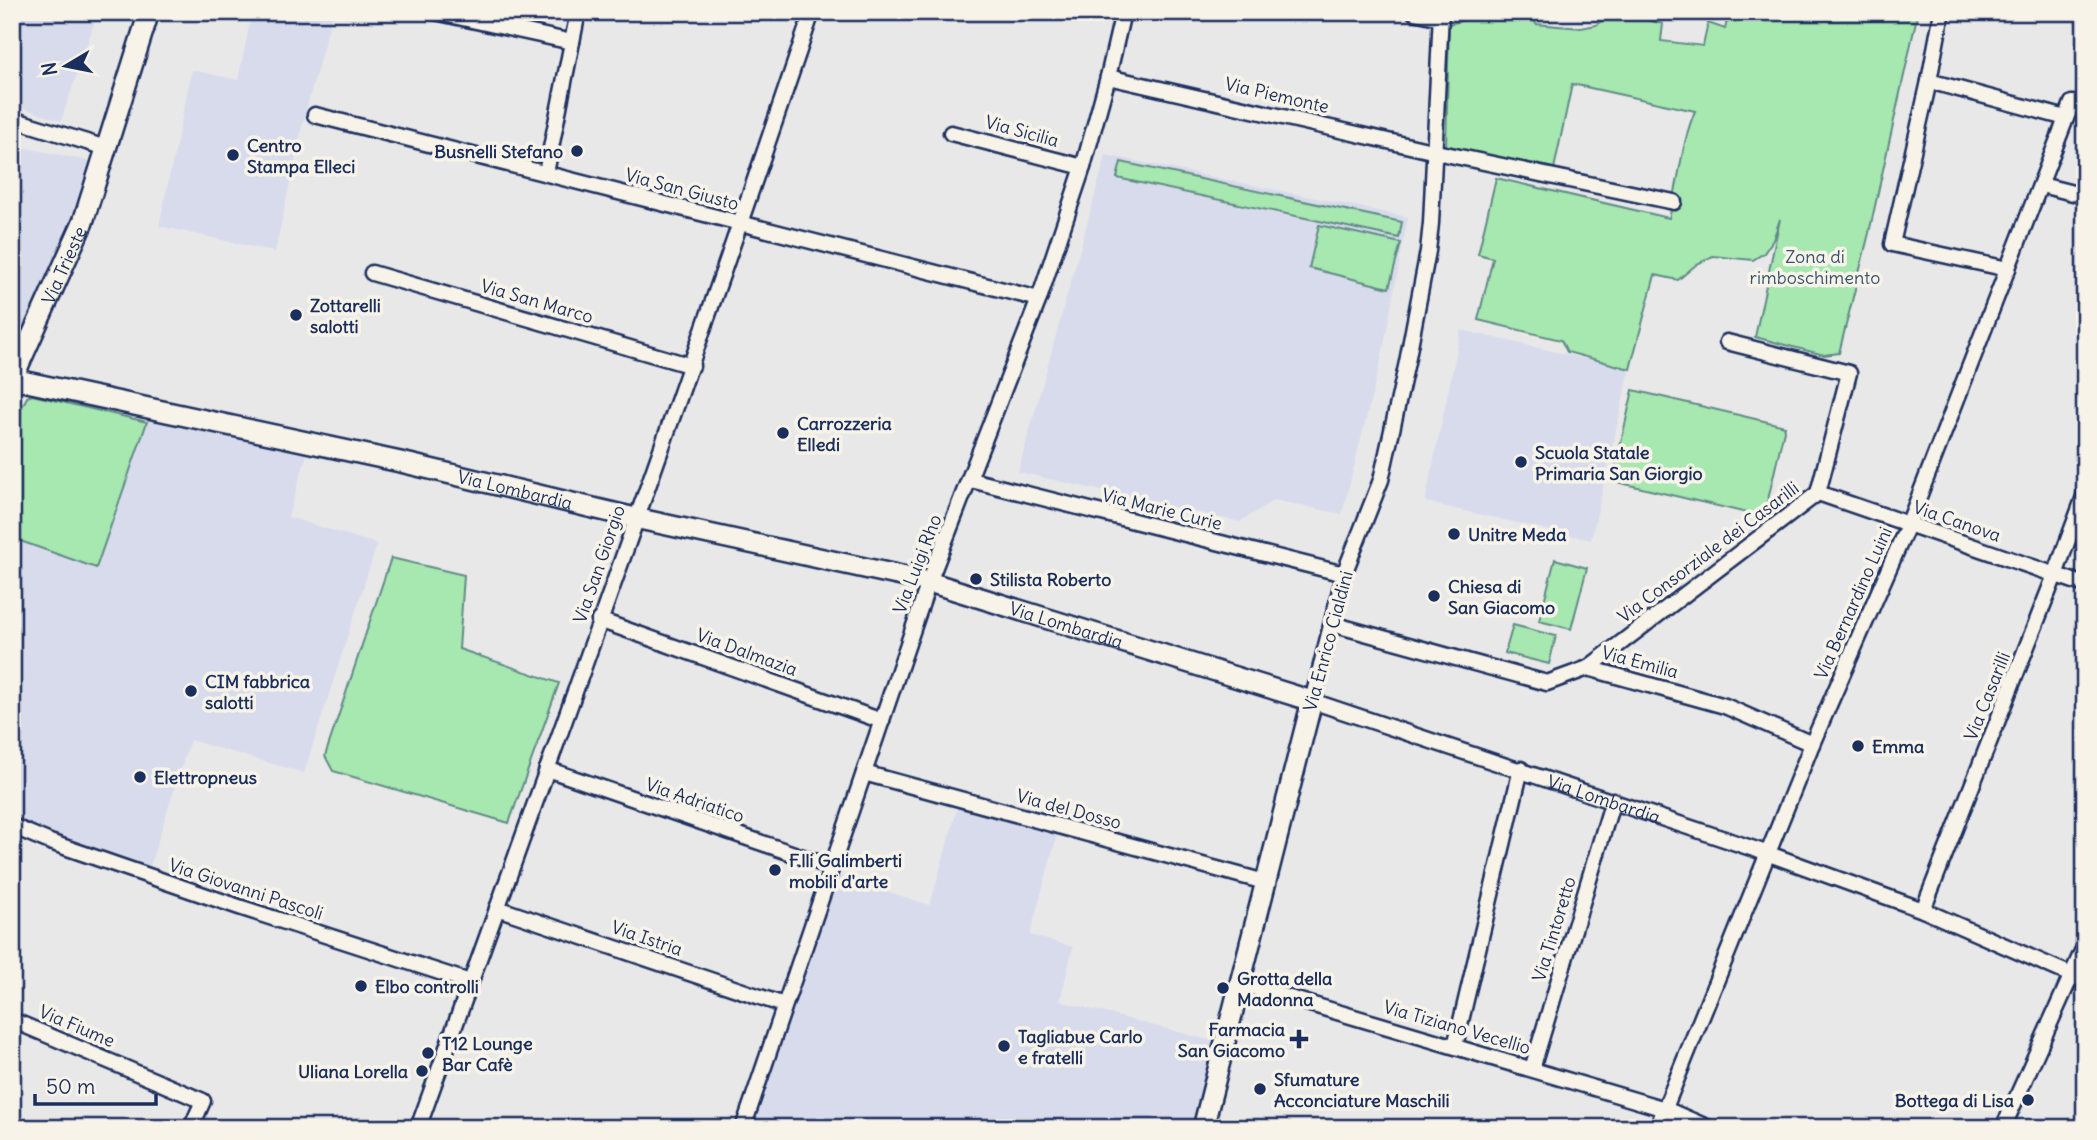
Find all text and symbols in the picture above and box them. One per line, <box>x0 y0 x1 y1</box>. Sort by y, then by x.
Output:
north arrow <box>32 32 102 102</box>
text: N <box>36 60 62 78</box>
street label: Via Piemonte <box>1223 72 1331 118</box>
street label: Via Sicilia <box>983 110 1061 152</box>
place label: Centro Stampa Elleci <box>247 134 355 178</box>
place label: Busnelli Stefano <box>434 140 563 163</box>
marker: Busnelli Stefano <box>569 143 585 159</box>
marker: Centro Stampa Elleci <box>225 147 241 163</box>
street label: Via San Giusto <box>623 163 741 215</box>
street label: Via Trieste <box>36 223 91 308</box>
park label: Zona di rimboschimento <box>1750 245 1880 289</box>
street label: Via San Marco <box>478 274 596 328</box>
place label: Zottarelli salotti <box>310 294 381 338</box>
marker: Zottarelli salotti <box>288 307 304 323</box>
place label: Carrozzeria Elledi <box>797 412 892 456</box>
marker: Carrozzeria Elledi <box>775 425 791 441</box>
place label: Scuola Statale Primaria San Giorgio <box>1535 441 1703 485</box>
marker: Scuola Statale Primaria San Giorgio <box>1513 454 1529 470</box>
street label: Via Lombardia <box>455 464 575 514</box>
street label: Via Consorziale dei Casarilli <box>1613 476 1803 628</box>
street label: Via Marie Curie <box>1099 483 1225 535</box>
street label: Via Canova <box>1910 495 2004 547</box>
street label: Via San Giorgio <box>568 502 630 626</box>
street label: Via Luigi Rho <box>888 511 946 617</box>
place label: Unitre Meda <box>1468 523 1566 546</box>
street label: Via Bernardino Luini <box>1809 523 1897 683</box>
marker: Unitre Meda <box>1446 526 1462 542</box>
place label: Stilista Roberto <box>990 568 1111 591</box>
street label: Via Enrico Cialdini <box>1298 568 1358 714</box>
marker: Stilista Roberto <box>968 571 984 587</box>
place label: Chiesa di San Giacomo <box>1448 575 1555 619</box>
marker: Chiesa di San Giacomo <box>1426 588 1442 604</box>
street label: Via Lombardia <box>1007 596 1126 653</box>
street label: Via Dalmazia <box>693 623 801 681</box>
street label: Via Emilia <box>1599 641 1681 683</box>
street label: Via Casarilli <box>1959 648 2015 744</box>
place label: CIM fabbrica salotti <box>205 670 310 714</box>
marker: CIM fabbrica salotti <box>183 683 199 699</box>
place label: Emma <box>1872 735 1924 758</box>
marker: Emma <box>1850 738 1866 754</box>
place label: Elettropneus <box>154 766 257 789</box>
marker: Elettropneus <box>132 769 148 785</box>
street label: Via Lombardia <box>1544 769 1663 828</box>
street label: Via Adriatico <box>643 772 747 828</box>
street label: Via del Dosso <box>1014 784 1124 834</box>
place label: F.lli Galimberti mobili d'arte <box>789 849 902 893</box>
street label: Via Giovanni Pascoli <box>166 853 326 925</box>
marker: F.lli Galimberti mobili d'arte <box>767 862 783 878</box>
street label: Via Tintoretto <box>1527 874 1581 984</box>
street label: Via Istria <box>608 915 686 961</box>
place label: Grotta della Madonna <box>1237 967 1332 1011</box>
place label: Elbo controlli <box>375 975 479 998</box>
marker: Elbo controlli <box>353 978 369 994</box>
marker: Grotta della Madonna <box>1215 980 1231 996</box>
street label: Via Tiziano Vecellio <box>1381 995 1533 1059</box>
street label: Via Fiume <box>36 1000 118 1052</box>
place label: Farmacia San Giacomo <box>1178 1018 1285 1062</box>
place label: Tagliabue Carlo e fratelli <box>1018 1025 1143 1069</box>
marker: Farmacia San Giacomo <box>1291 1031 1307 1047</box>
place label: T12 Lounge Bar Cafè <box>442 1032 533 1076</box>
marker: Tagliabue Carlo e fratelli <box>996 1038 1012 1054</box>
marker: T12 Lounge Bar Cafè <box>420 1045 436 1061</box>
place label: Uliana Lorella <box>298 1060 408 1083</box>
scale bar <box>35 1063 156 1107</box>
marker: Uliana Lorella <box>414 1063 430 1079</box>
place label: Sfumature Acconciature Maschili <box>1274 1068 1450 1112</box>
text: 50 m <box>46 1073 95 1100</box>
marker: Sfumature Acconciature Maschili <box>1252 1081 1268 1097</box>
place label: Bottega di Lisa <box>1895 1089 2014 1112</box>
marker: Bottega di Lisa <box>2020 1092 2036 1108</box>

